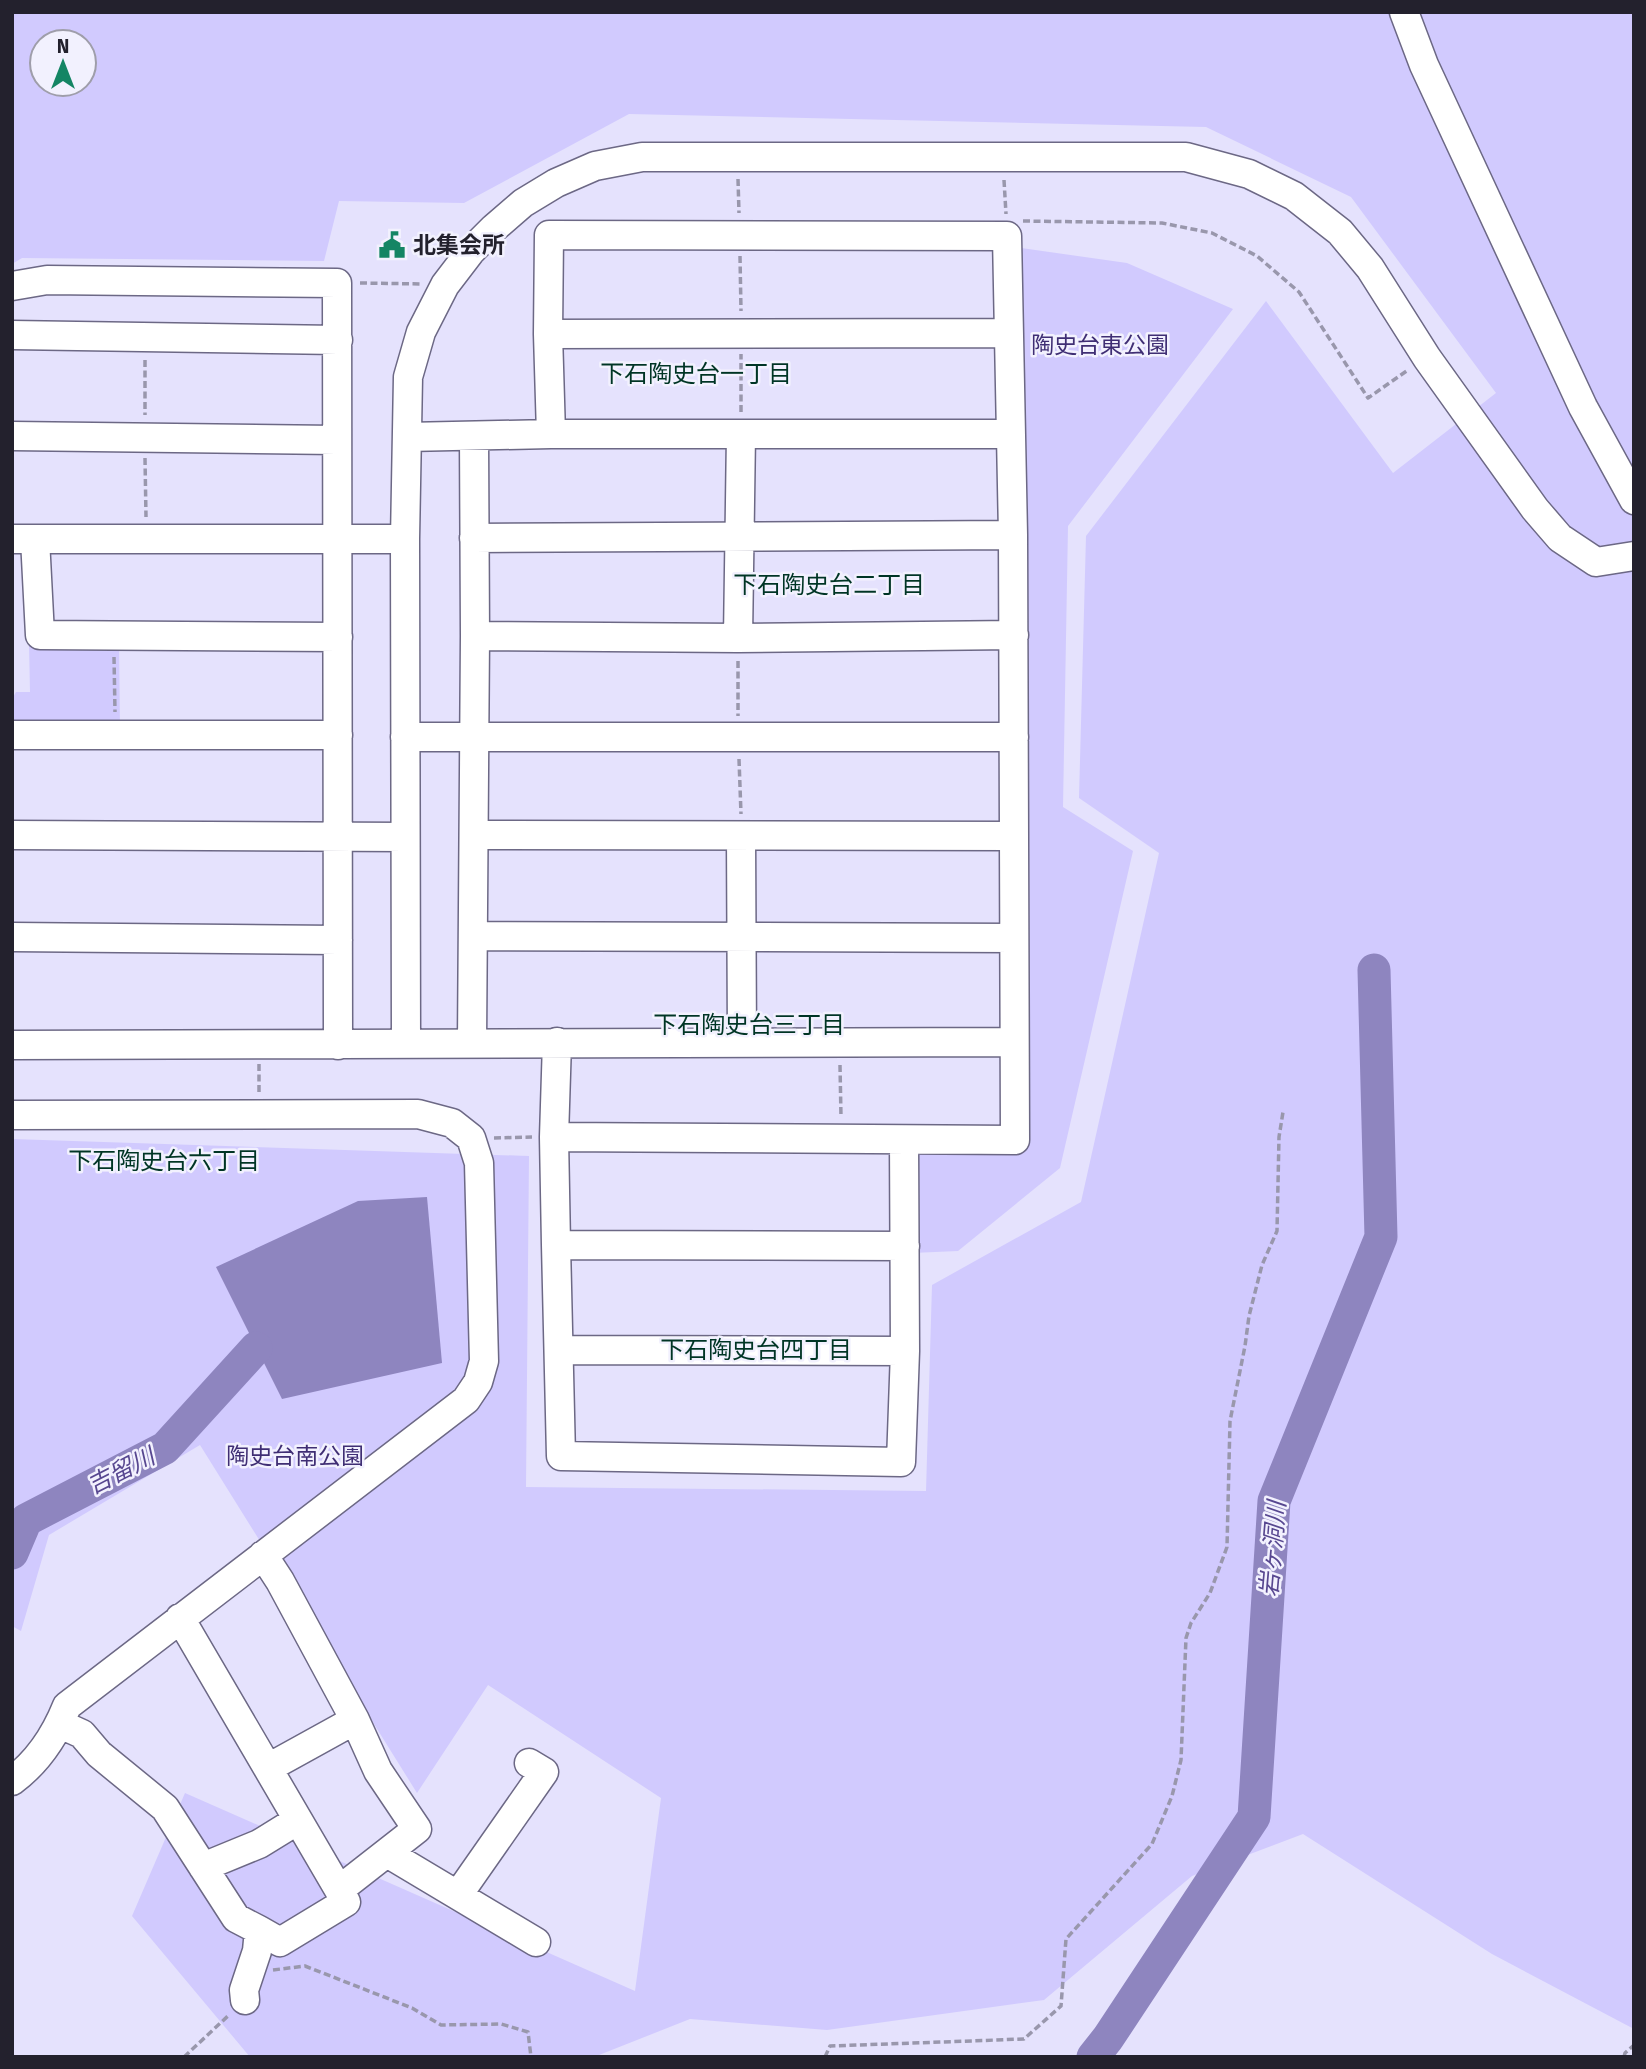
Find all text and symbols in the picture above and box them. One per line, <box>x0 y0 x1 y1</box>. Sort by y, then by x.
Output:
north arrow <box>28 28 98 98</box>
text: N <box>57 35 69 58</box>
public building icon: 北集会所 <box>377 230 407 260</box>
place label: 北集会所 <box>413 231 505 259</box>
park label: 陶史台東公園 <box>1031 331 1169 359</box>
district label: 下石陶史台一丁目 <box>600 360 792 388</box>
district label: 下石陶史台二丁目 <box>733 571 925 599</box>
district label: 下石陶史台三丁目 <box>653 1011 845 1039</box>
district label: 下石陶史台六丁目 <box>68 1147 260 1175</box>
district label: 下石陶史台四丁目 <box>660 1336 852 1364</box>
water label: 吉留川 <box>83 1441 162 1500</box>
park label: 陶史台南公園 <box>226 1442 364 1470</box>
water label: 岩ヶ洞川 <box>1255 1497 1291 1598</box>

